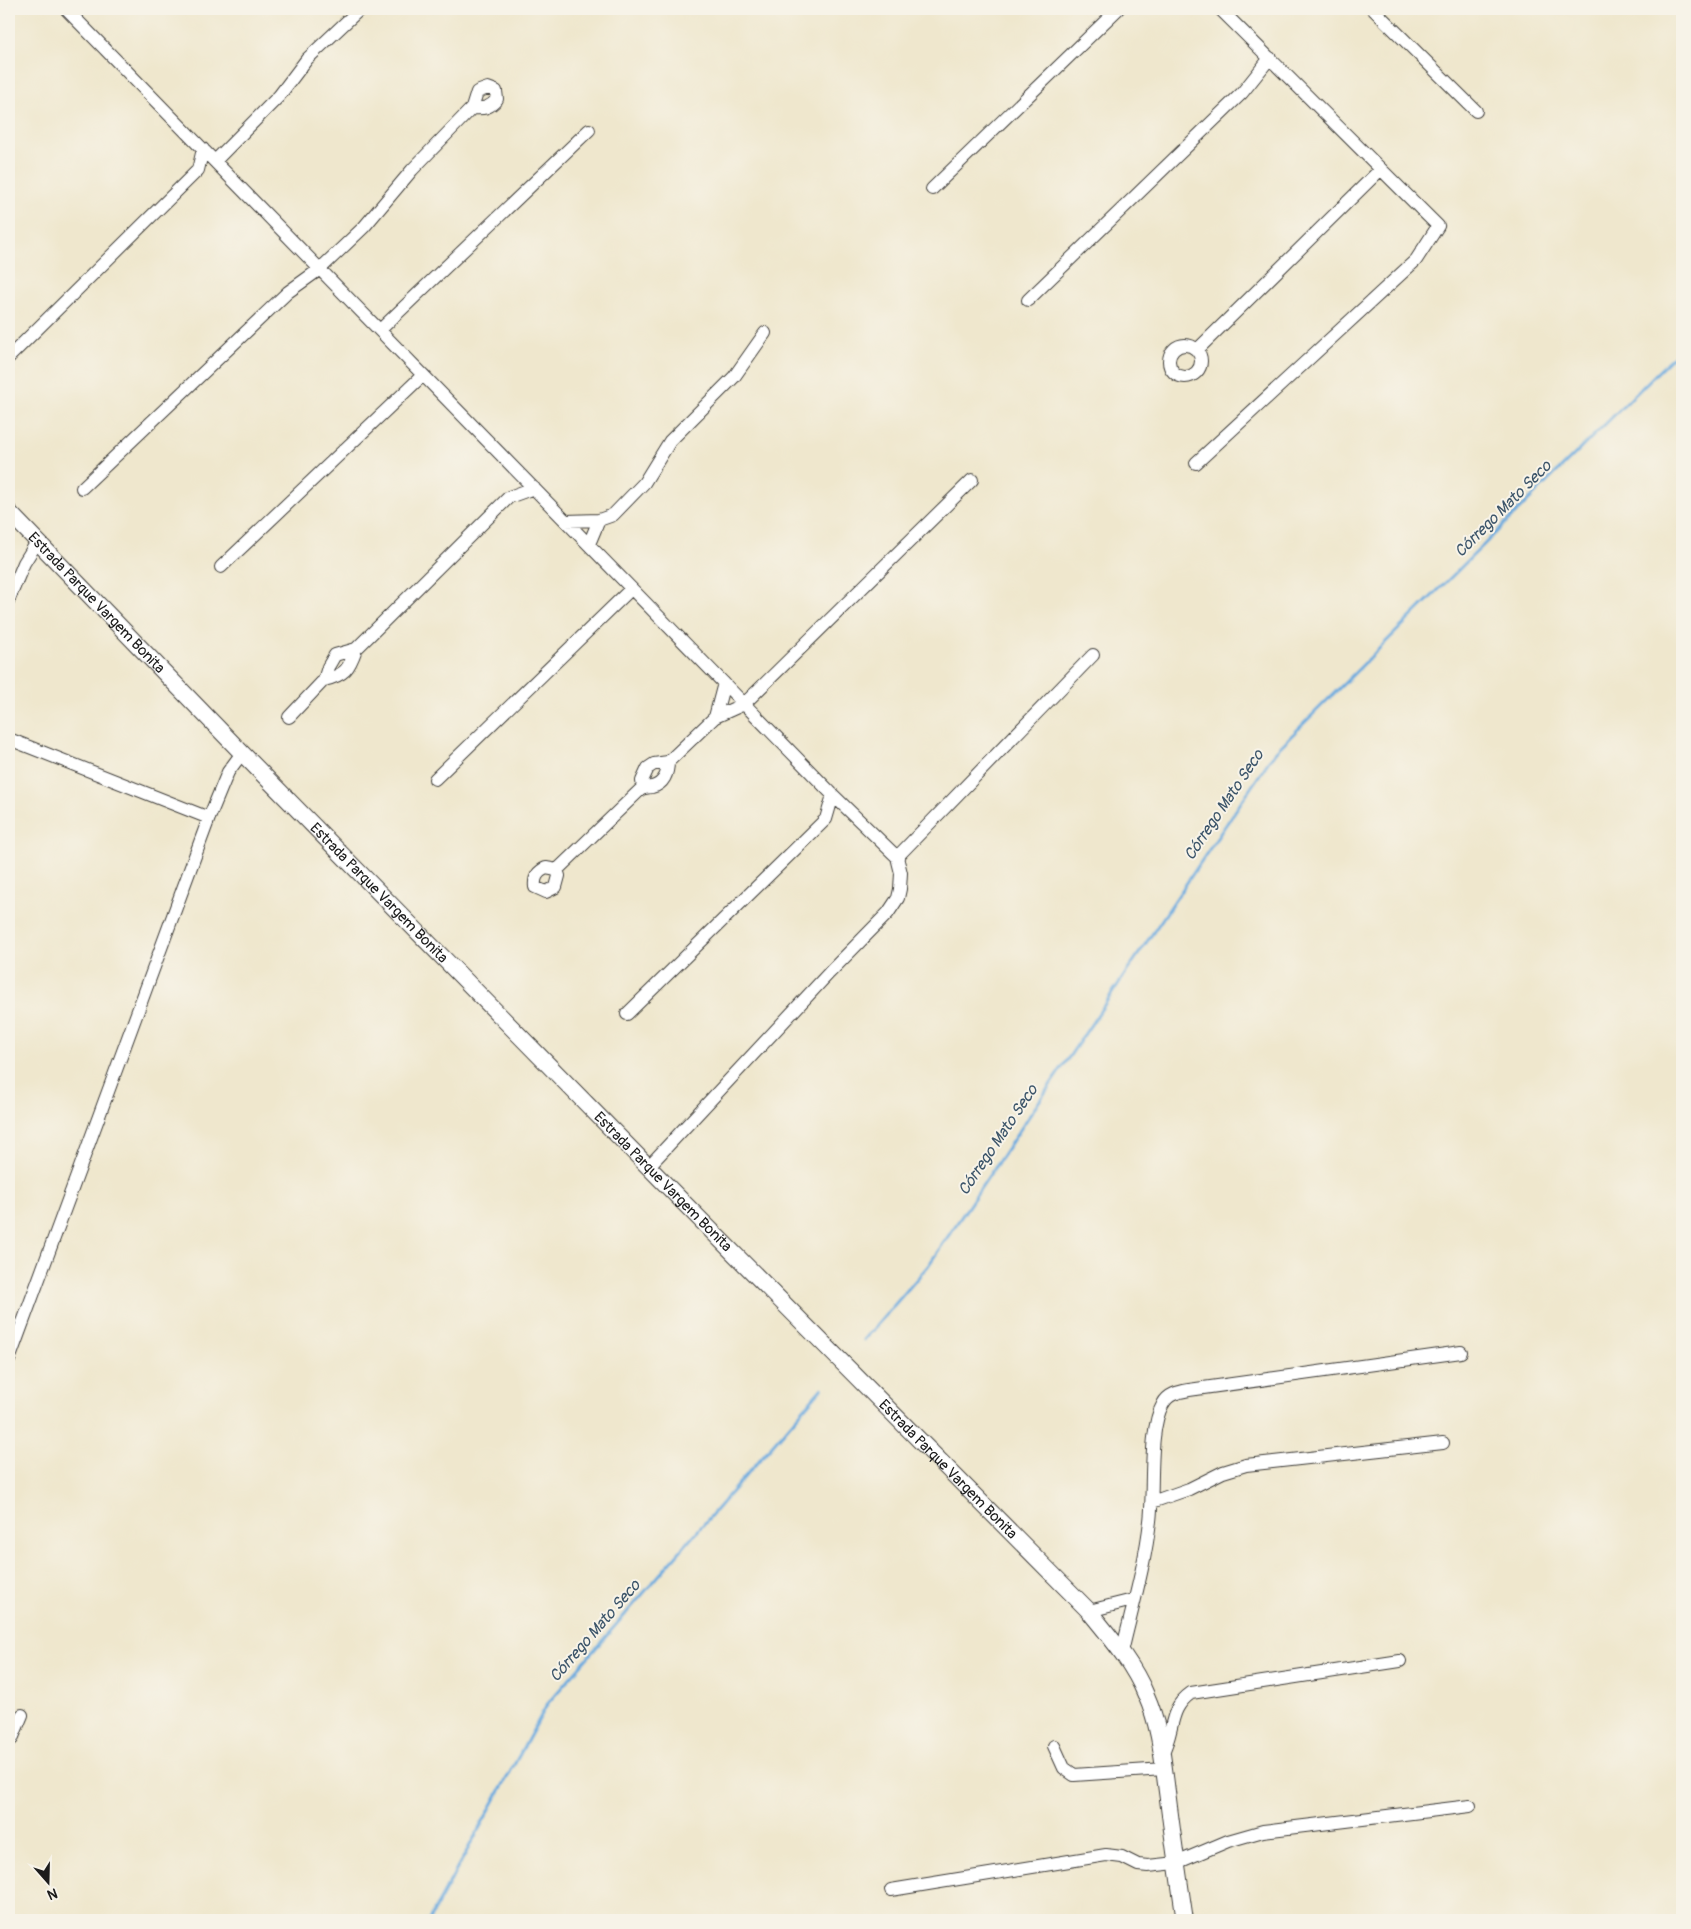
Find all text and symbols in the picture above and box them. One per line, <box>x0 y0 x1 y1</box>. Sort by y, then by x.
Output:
water label: Córrego Mato Seco <box>1450 455 1557 562</box>
street label: Estrada Parque Vargem Bonita <box>24 528 169 677</box>
water label: Córrego Mato Seco <box>1180 745 1269 864</box>
street label: Estrada Parque Vargem Bonita <box>306 819 452 967</box>
water label: Córrego Mato Seco <box>954 1080 1043 1199</box>
street label: Estrada Parque Vargem Bonita <box>590 1108 736 1256</box>
street label: Estrada Parque Vargem Bonita <box>875 1395 1022 1543</box>
water label: Córrego Mato Seco <box>545 1575 646 1686</box>
north arrow <box>22 1856 72 1906</box>
text: N <box>45 1884 60 1903</box>

